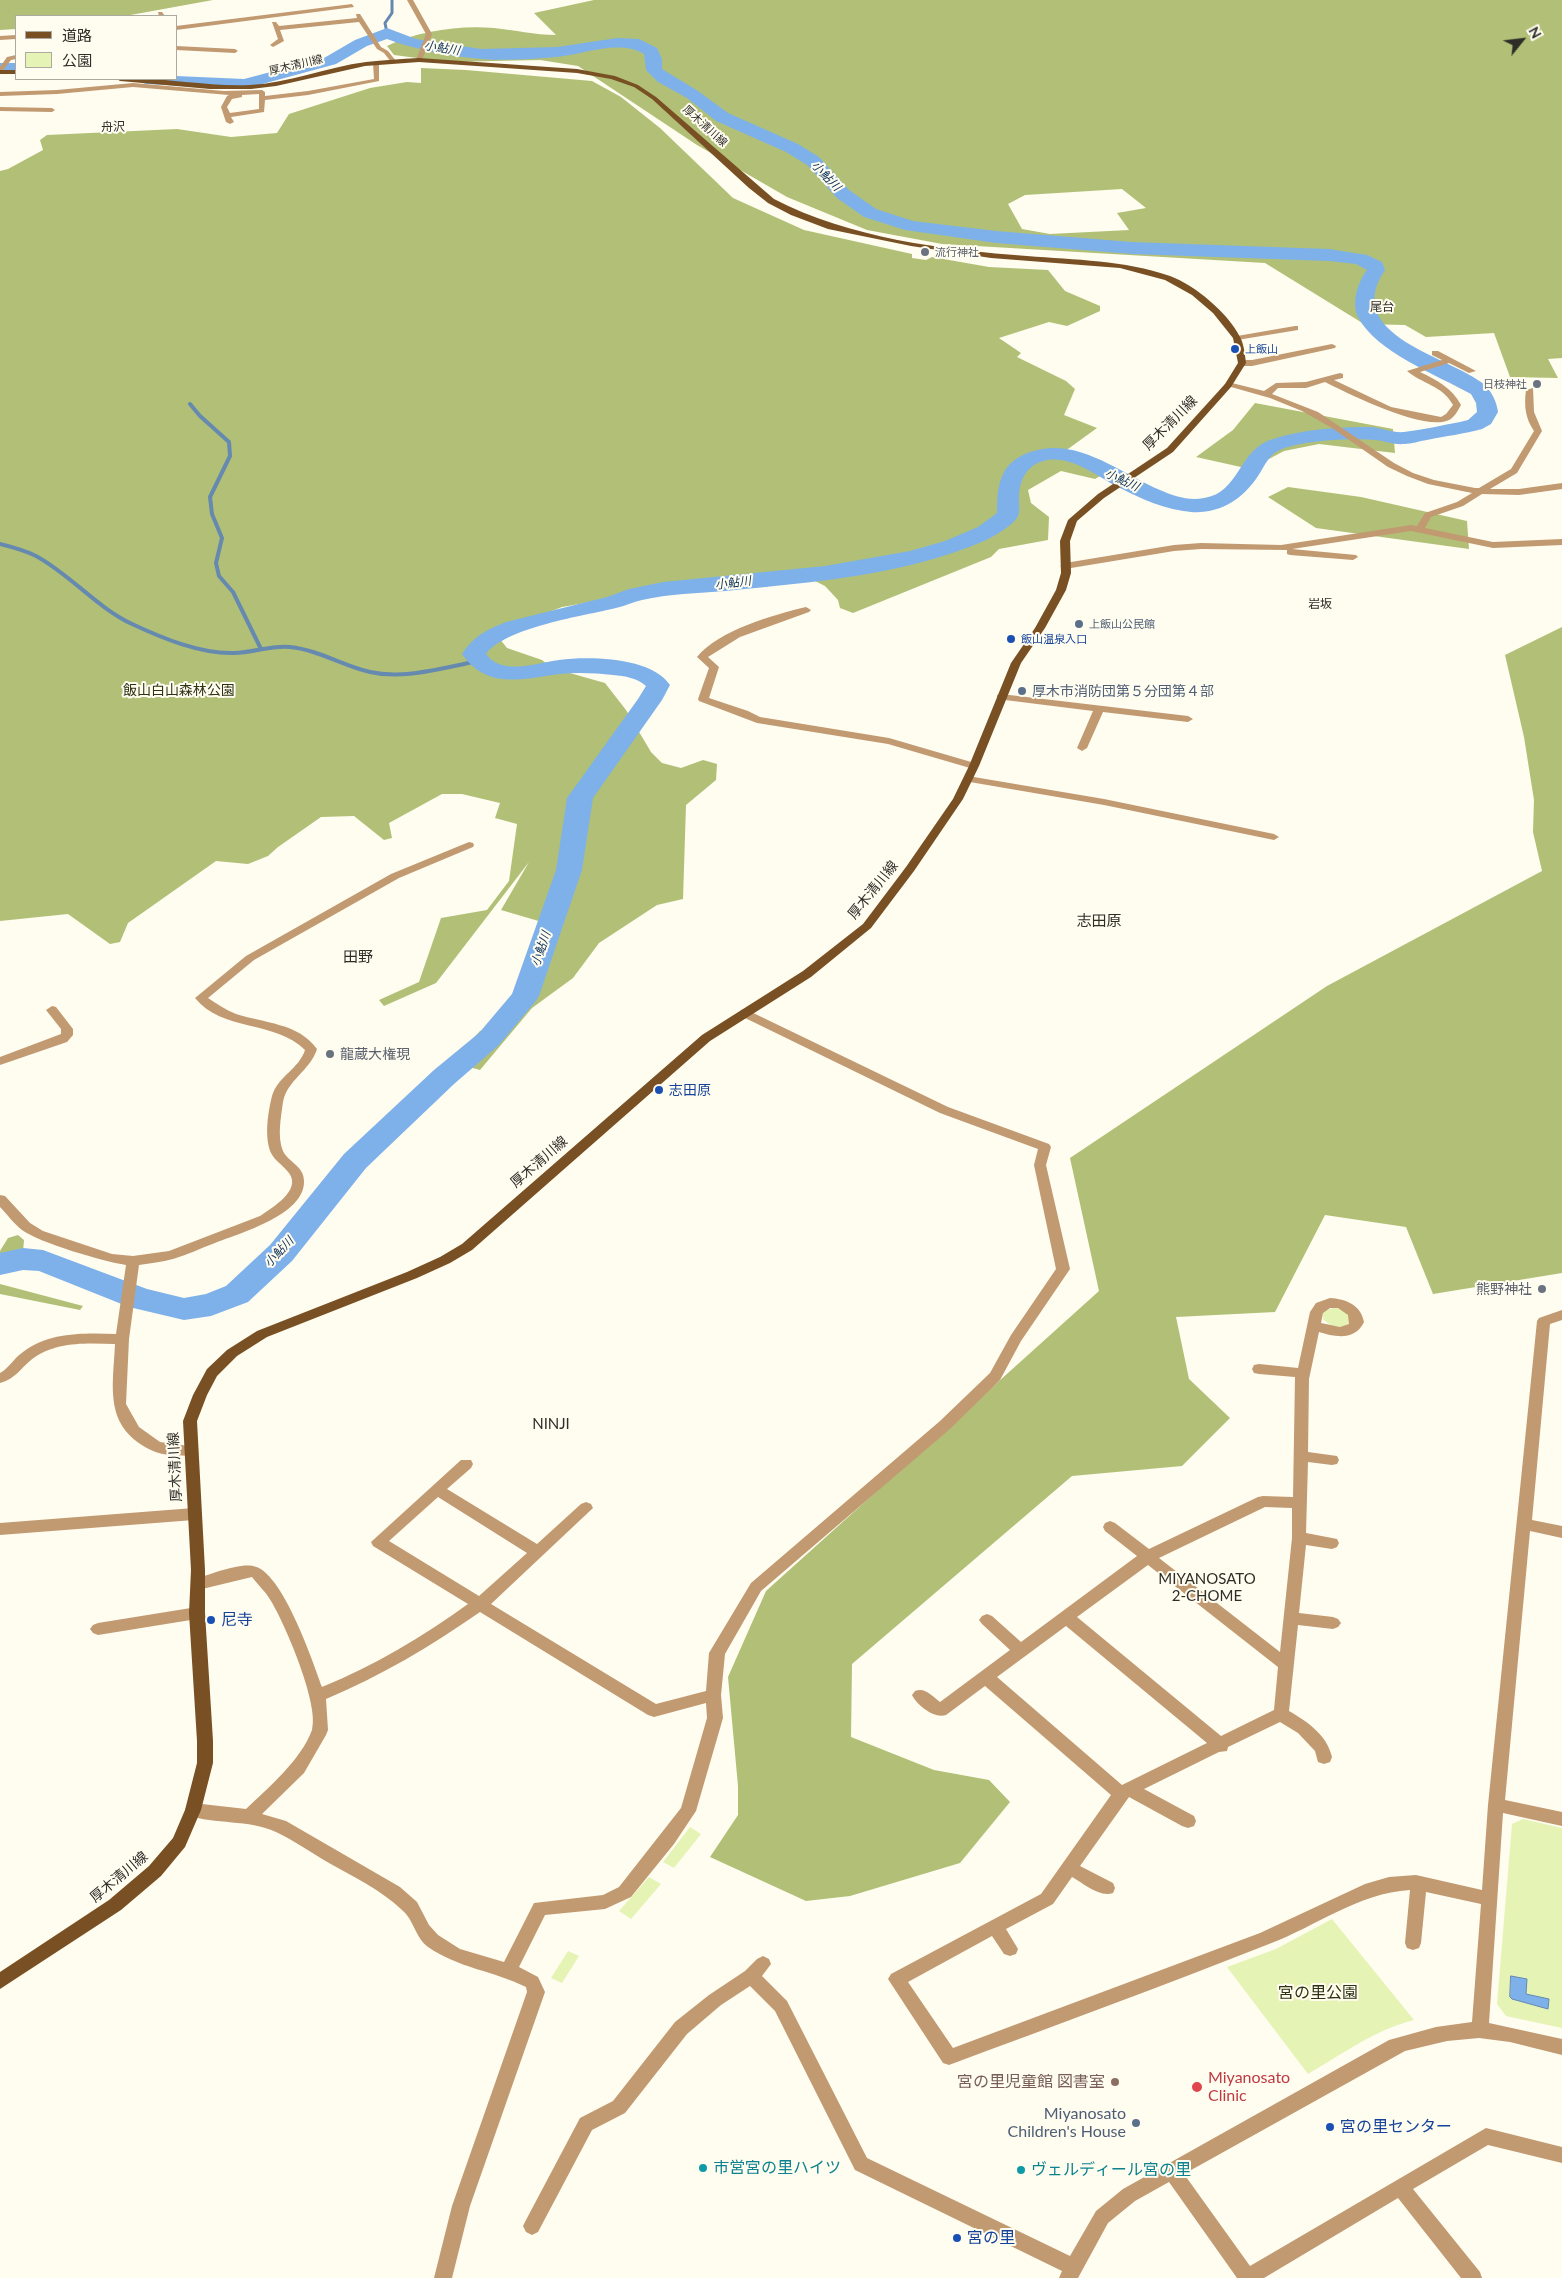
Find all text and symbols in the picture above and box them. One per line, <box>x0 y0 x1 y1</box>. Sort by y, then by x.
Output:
legend <box>15 15 178 80</box>
north arrow <box>1497 15 1547 65</box>
text: N <box>1526 24 1546 41</box>
text: 道路 <box>62 26 92 44</box>
water label: 小鮎川 <box>423 38 461 58</box>
text: 公園 <box>62 51 92 69</box>
street label: 厚木清川線 <box>268 52 324 78</box>
street label: 厚木清川線 <box>680 103 730 149</box>
district label: 舟沢 <box>101 120 125 134</box>
water label: 小鮎川 <box>808 158 844 194</box>
place label: 流行神社 <box>935 245 979 259</box>
marker: 流行神社 <box>919 246 931 258</box>
district label: 尾台 <box>1370 300 1394 314</box>
place label: 上飯山 <box>1245 342 1278 356</box>
marker: 上飯山 <box>1229 343 1241 355</box>
place label: 日枝神社 <box>1483 377 1527 391</box>
marker: 日枝神社 <box>1531 378 1543 390</box>
street label: 厚木清川線 <box>1139 392 1201 454</box>
water label: 小鮎川 <box>1103 466 1141 494</box>
water label: 小鮎川 <box>714 574 752 592</box>
district label: 岩坂 <box>1308 597 1332 611</box>
place label: 上飯山公民館 <box>1089 617 1155 631</box>
marker: 上飯山公民館 <box>1073 618 1085 630</box>
place label: 飯山温泉入口 <box>1021 632 1087 646</box>
marker: 飯山温泉入口 <box>1005 633 1017 645</box>
park label: 飯山白山森林公園 <box>123 682 235 698</box>
place label: 厚木市消防団第５分団第４部 <box>1032 683 1214 699</box>
marker: 厚木市消防団第５分団第４部 <box>1016 685 1028 697</box>
street label: 厚木清川線 <box>844 858 902 922</box>
district label: 志田原 <box>1077 912 1121 930</box>
water label: 小鮎川 <box>528 930 554 968</box>
district label: 田野 <box>343 948 373 966</box>
place label: 龍蔵大権現 <box>340 1046 410 1062</box>
marker: 龍蔵大権現 <box>324 1048 336 1060</box>
place label: 志田原 <box>669 1082 711 1098</box>
marker: 志田原 <box>653 1084 665 1096</box>
street label: 厚木清川線 <box>507 1133 571 1191</box>
water label: 小鮎川 <box>261 1234 297 1270</box>
place label: 熊野神社 <box>1476 1281 1532 1297</box>
marker: 熊野神社 <box>1536 1283 1548 1295</box>
district label: NINJI <box>529 1415 573 1433</box>
street label: 厚木清川線 <box>165 1432 185 1502</box>
district label: MIYANOSATO 2-CHOME <box>1152 1570 1262 1605</box>
place label: 尼寺 <box>221 1610 253 1630</box>
marker: 尼寺 <box>205 1614 217 1626</box>
street label: 厚木清川線 <box>87 1848 151 1906</box>
park label: 宮の里公園 <box>1278 1983 1358 2003</box>
place label: Miyanosato Clinic <box>1208 2068 1290 2106</box>
place label: 宮の里児童館 図書室 <box>957 2072 1105 2092</box>
marker: 宮の里児童館 図書室 <box>1109 2076 1121 2088</box>
marker: Miyanosato Clinic <box>1190 2080 1204 2094</box>
place label: Miyanosato Children's House <box>1008 2104 1126 2142</box>
marker: Miyanosato Children's House <box>1130 2117 1142 2129</box>
place label: 宮の里センター <box>1340 2117 1452 2137</box>
marker: 宮の里センター <box>1324 2121 1336 2133</box>
place label: 市営宮の里ハイツ <box>713 2158 841 2178</box>
place label: ヴェルディール宮の里 <box>1031 2160 1191 2180</box>
marker: 市営宮の里ハイツ <box>697 2162 709 2174</box>
marker: ヴェルディール宮の里 <box>1015 2164 1027 2176</box>
place label: 宮の里 <box>967 2228 1015 2248</box>
marker: 宮の里 <box>951 2232 963 2244</box>

